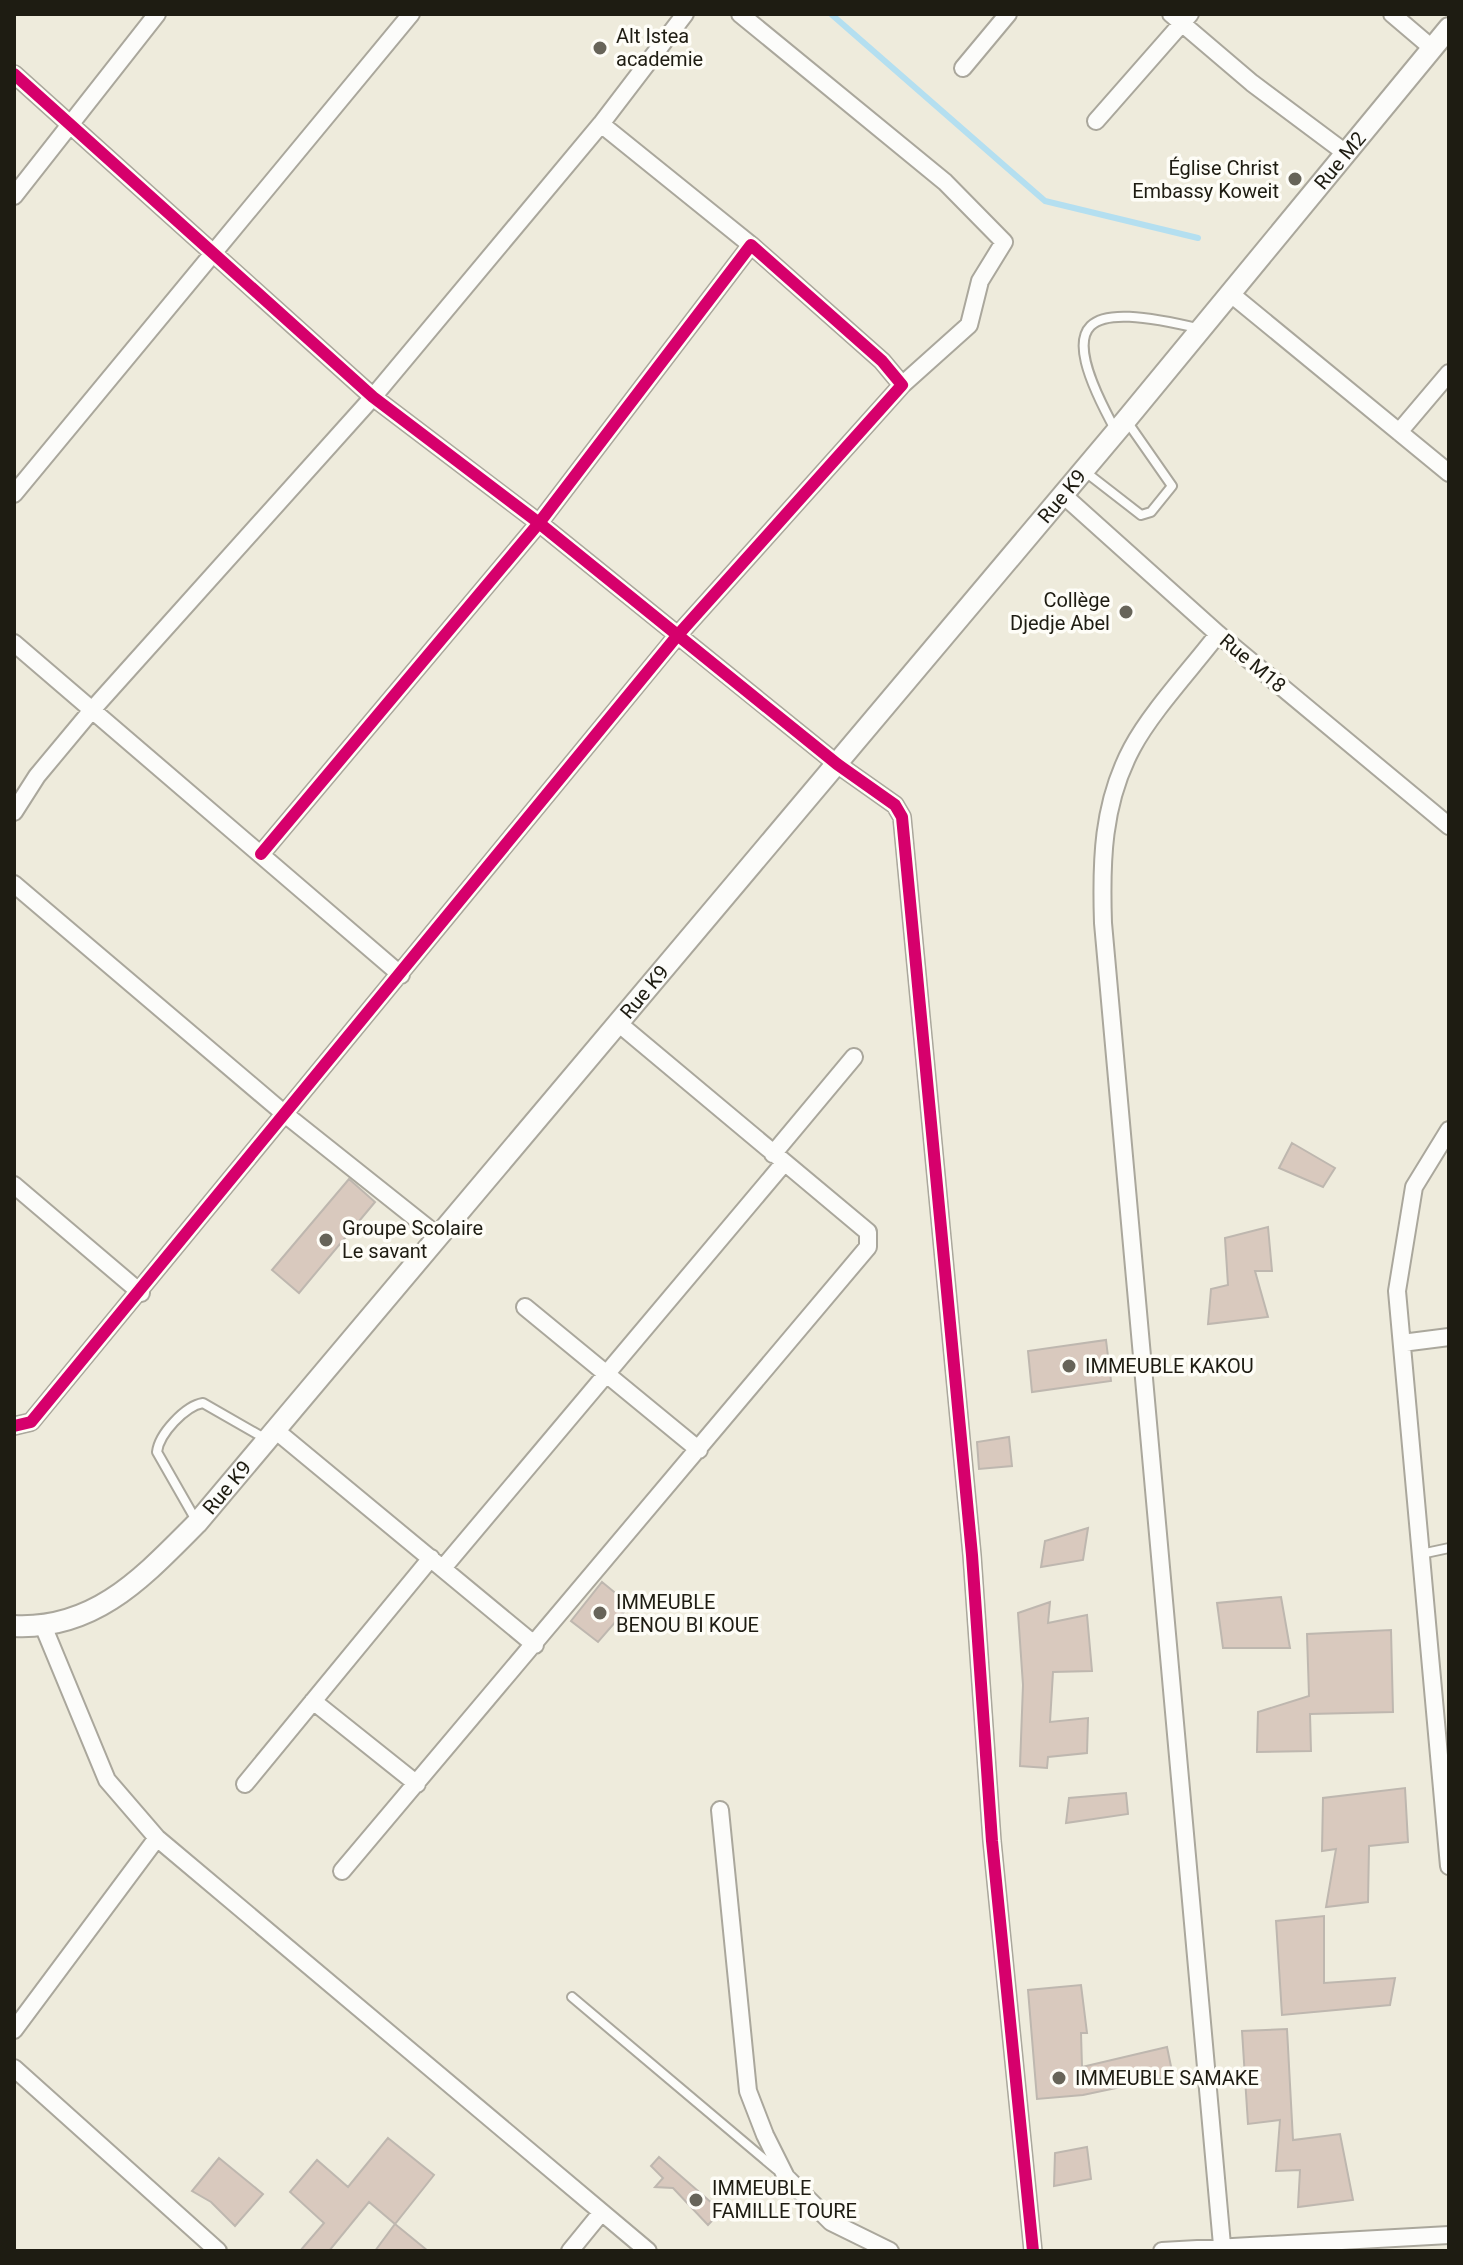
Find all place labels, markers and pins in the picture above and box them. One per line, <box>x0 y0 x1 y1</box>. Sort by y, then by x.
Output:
place label: Alt Istea academie <box>616 24 703 71</box>
marker: Alt Istea academie <box>591 39 609 57</box>
place label: Église Christ Embassy Koweit <box>1132 156 1279 203</box>
marker: Église Christ Embassy Koweit <box>1286 170 1304 188</box>
place label: Collège Djedje Abel <box>1010 588 1110 635</box>
marker: Collège Djedje Abel <box>1117 603 1135 621</box>
place label: Groupe Scolaire Le savant <box>342 1216 483 1263</box>
marker: Groupe Scolaire Le savant <box>317 1231 335 1249</box>
place label: IMMEUBLE KAKOU <box>1085 1354 1254 1378</box>
marker: IMMEUBLE KAKOU <box>1060 1357 1078 1375</box>
place label: IMMEUBLE BENOU BI KOUE <box>616 1590 759 1637</box>
marker: IMMEUBLE BENOU BI KOUE <box>591 1604 609 1622</box>
place label: IMMEUBLE SAMAKE <box>1075 2066 1259 2090</box>
marker: IMMEUBLE SAMAKE <box>1050 2069 1068 2087</box>
place label: IMMEUBLE FAMILLE TOURE <box>712 2176 857 2223</box>
marker: IMMEUBLE FAMILLE TOURE <box>687 2191 705 2209</box>

